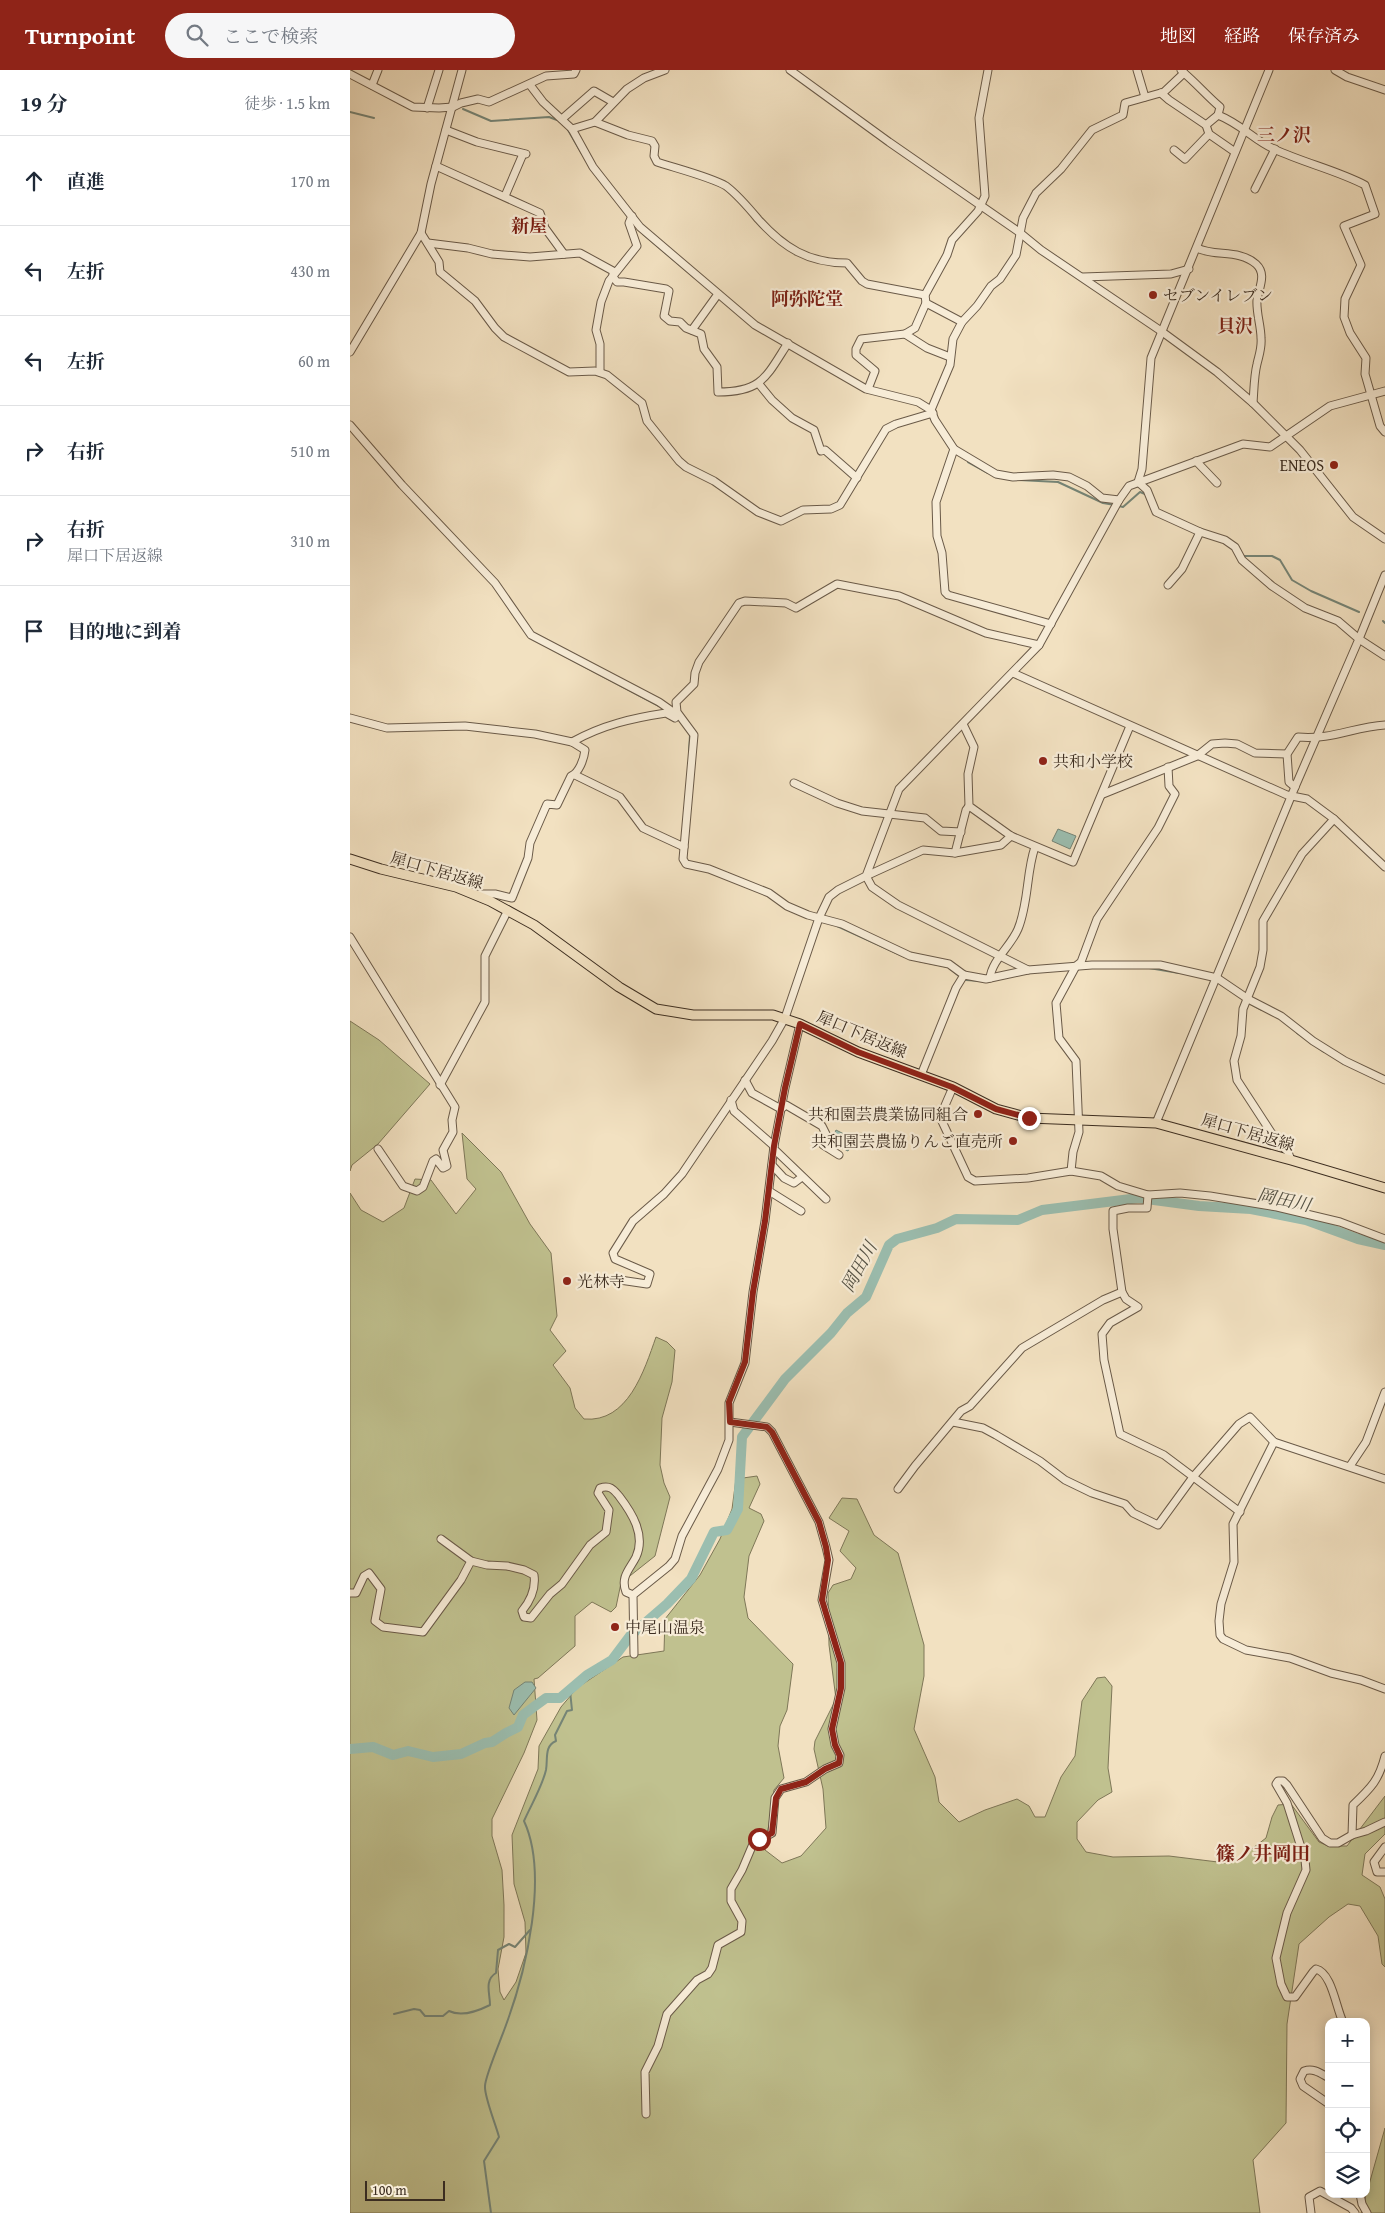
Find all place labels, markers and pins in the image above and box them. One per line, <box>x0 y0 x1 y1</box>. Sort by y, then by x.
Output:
place label: セブンイレブン <box>1163 283 1273 307</box>
marker: セブンイレブン <box>1147 289 1159 301</box>
place label: ENEOS <box>1280 453 1324 477</box>
marker: ENEOS <box>1328 459 1340 471</box>
place label: 共和小学校 <box>1053 749 1133 773</box>
marker: 共和小学校 <box>1037 755 1049 767</box>
place label: 共和園芸農業協同組合 <box>808 1102 968 1126</box>
marker: 共和園芸農業協同組合 <box>972 1108 984 1120</box>
place label: 共和園芸農協りんご直売所 <box>811 1129 1003 1153</box>
marker: 共和園芸農協りんご直売所 <box>1007 1135 1019 1147</box>
place label: 光林寺 <box>577 1269 625 1293</box>
marker: 光林寺 <box>561 1275 573 1287</box>
place label: 中尾山温泉 <box>625 1615 705 1639</box>
marker: 中尾山温泉 <box>609 1621 621 1633</box>

